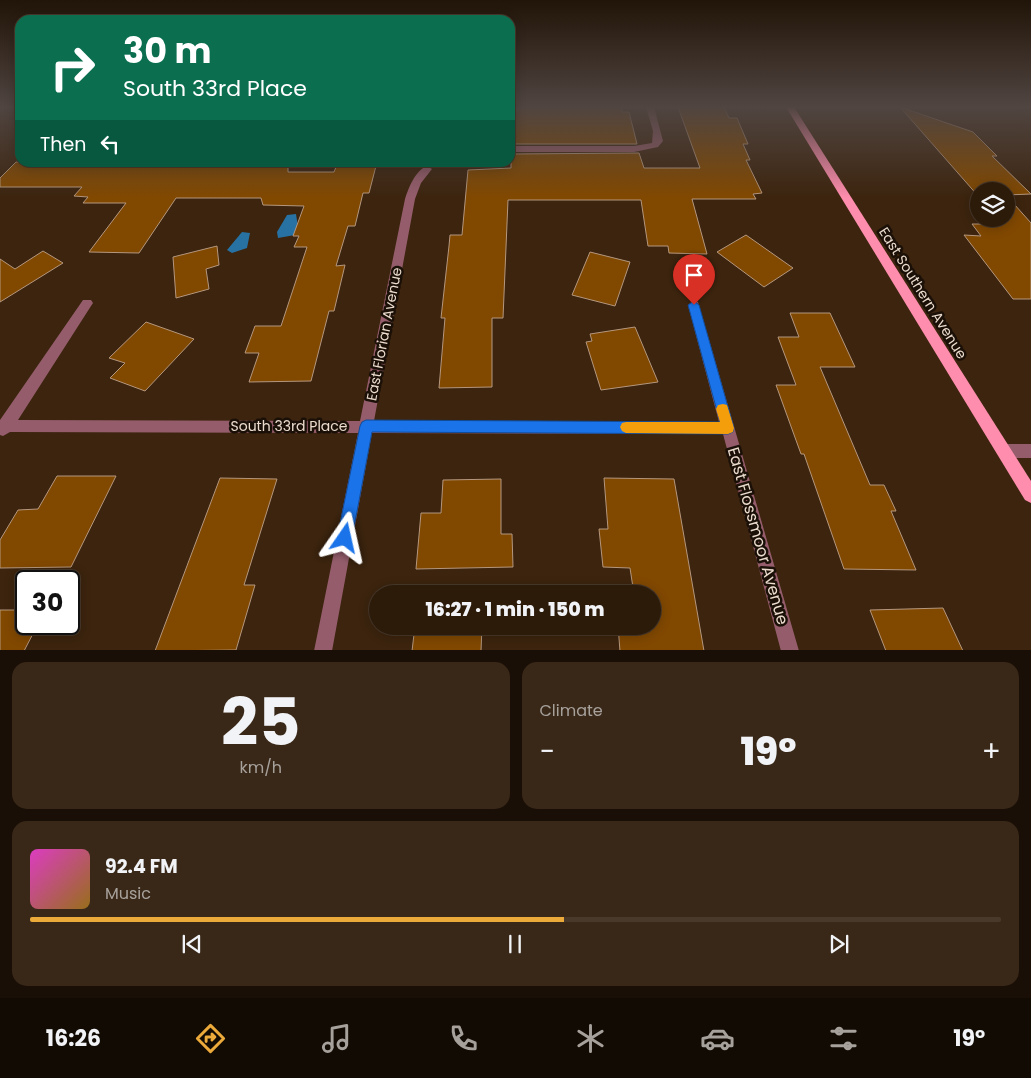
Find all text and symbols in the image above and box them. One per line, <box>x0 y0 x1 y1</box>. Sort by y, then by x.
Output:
text: 30 m <box>123 26 211 75</box>
icon: right <box>40 35 105 100</box>
text: South 33rd Place <box>123 73 307 104</box>
icon: left <box>96 130 124 158</box>
text: Then <box>40 131 86 158</box>
map controls <box>970 182 1015 227</box>
button: layers <box>970 182 1015 227</box>
street label: East Southern Avenue <box>874 223 972 363</box>
pin <box>673 254 715 305</box>
icon: arrive <box>680 261 708 289</box>
street label: East Florian Avenue <box>361 265 407 402</box>
street label: South 33rd Place <box>230 416 348 436</box>
street label: East Flossmoor Avenue <box>722 445 794 628</box>
position arrow <box>318 511 370 563</box>
speed limit sign: 30 <box>15 570 80 635</box>
text: 16:27 · 1 min · 150 m <box>425 596 605 623</box>
text: 25 <box>221 677 300 768</box>
text: Climate <box>540 699 603 722</box>
text: 19° <box>740 725 796 778</box>
text: − <box>540 732 555 771</box>
text: + <box>982 732 1001 771</box>
text: km/h <box>239 756 282 779</box>
text: 92.4 FM <box>105 853 178 880</box>
text: Music <box>105 882 151 905</box>
icon: previous <box>178 930 206 958</box>
icon: pause <box>501 930 529 958</box>
icon: next <box>825 930 853 958</box>
icon: directions <box>193 1021 228 1056</box>
icon: music <box>319 1021 354 1056</box>
icon: phone <box>446 1021 481 1056</box>
icon: climate <box>573 1021 608 1056</box>
icon: car <box>700 1021 735 1056</box>
icon: filters <box>826 1021 861 1056</box>
text: 16:26 <box>46 1023 101 1054</box>
text: 19° <box>953 1023 985 1054</box>

